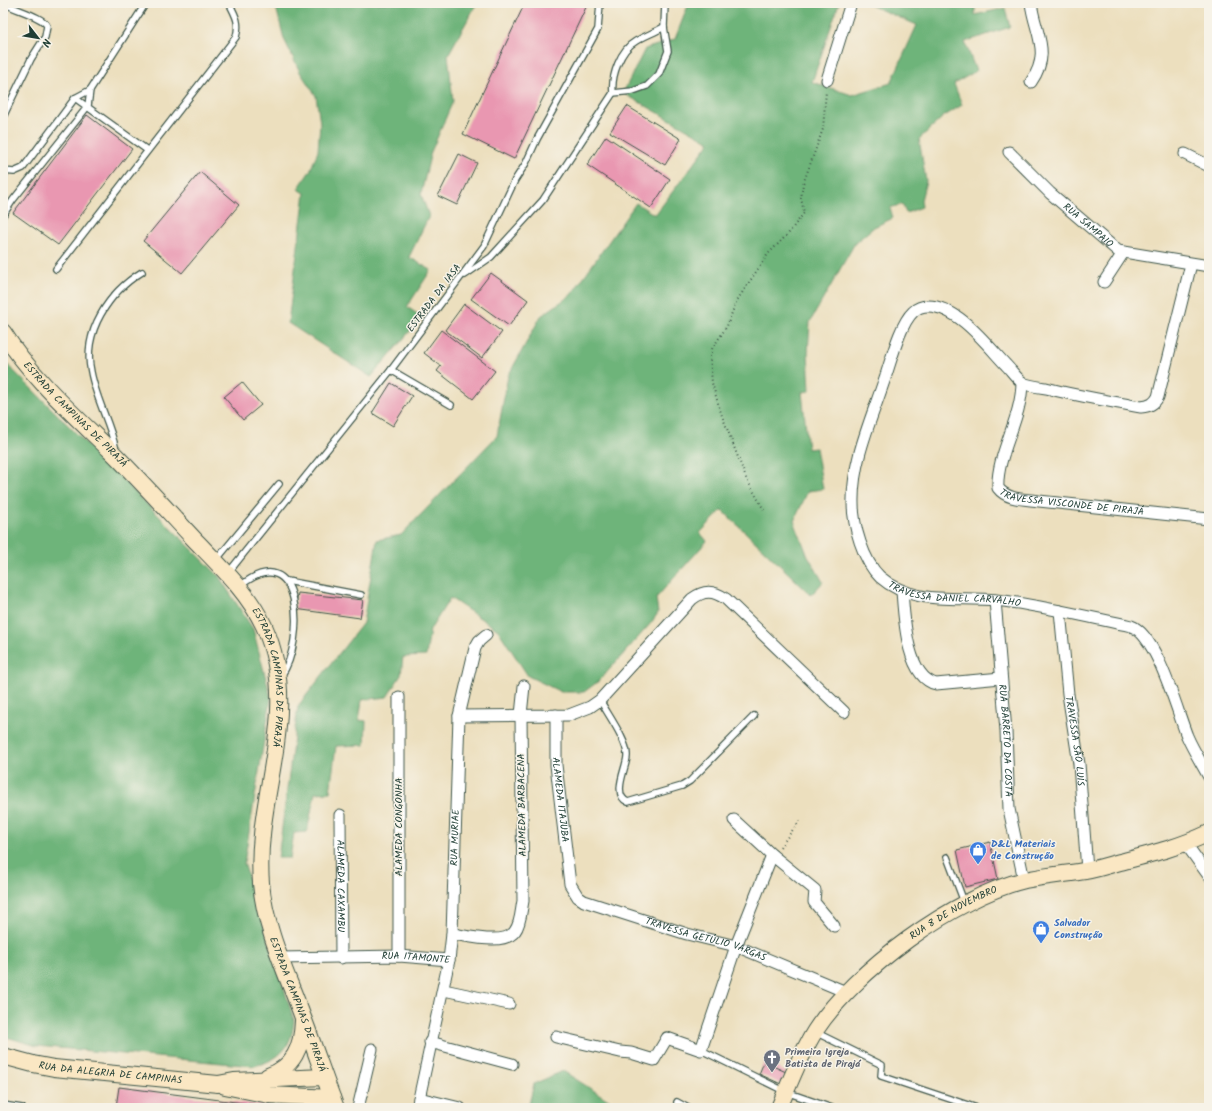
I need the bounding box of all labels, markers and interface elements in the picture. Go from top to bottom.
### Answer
north arrow [18,18,58,58]
text: N [36,35,55,50]
street label: RUA SAMPAIO [1059,199,1117,252]
street label: ESTRADA DA IASA [403,260,465,336]
street label: ESTRADA CAMPINAS DE PIRAJÁ [19,358,131,471]
street label: TRAVESSA VISCONDE DE PIRAJÁ [996,485,1145,520]
street label: TRAVESSA DANIEL CARVALHO [885,577,1022,611]
street label: ESTRADA CAMPINAS DE PIRAJÁ [248,604,287,748]
street label: RUA BARRETO DA COSTA [994,684,1017,797]
street label: TRAVESSA SÃO LUÍS [1060,695,1089,787]
street label: ALAMEDA BARBACENA [513,753,531,857]
street label: ALAMEDA ITAJUBA [548,757,573,843]
street label: ALAMEDA CONGONHA [391,778,407,876]
street label: RUA MURIAE [446,808,464,866]
place label: D&L Materiais de Construção [991,836,1056,864]
street label: ALAMEDA CAXAMBU [332,840,349,932]
shop icon: D&L Materiais de Construção [968,840,988,865]
street label: RUA 8 DE NOVEMBRO [906,882,1000,944]
street label: TRAVESSA GETÚLIO VARGAS [643,913,769,966]
place label: Salvador Construção [1054,915,1103,943]
shop icon: Salvador Construção [1031,919,1051,944]
street label: ESTRADA CAMPINAS DE PIRAJÁ [265,935,330,1074]
street label: RUA ITAMONTE [382,948,452,968]
place label: Primeira Igreja Batista de Pirajá [785,1044,862,1072]
church icon: Primeira Igreja Batista de Pirajá [762,1048,782,1073]
street label: RUA DA ALEGRIA DE CAMPINAS [37,1057,184,1089]

